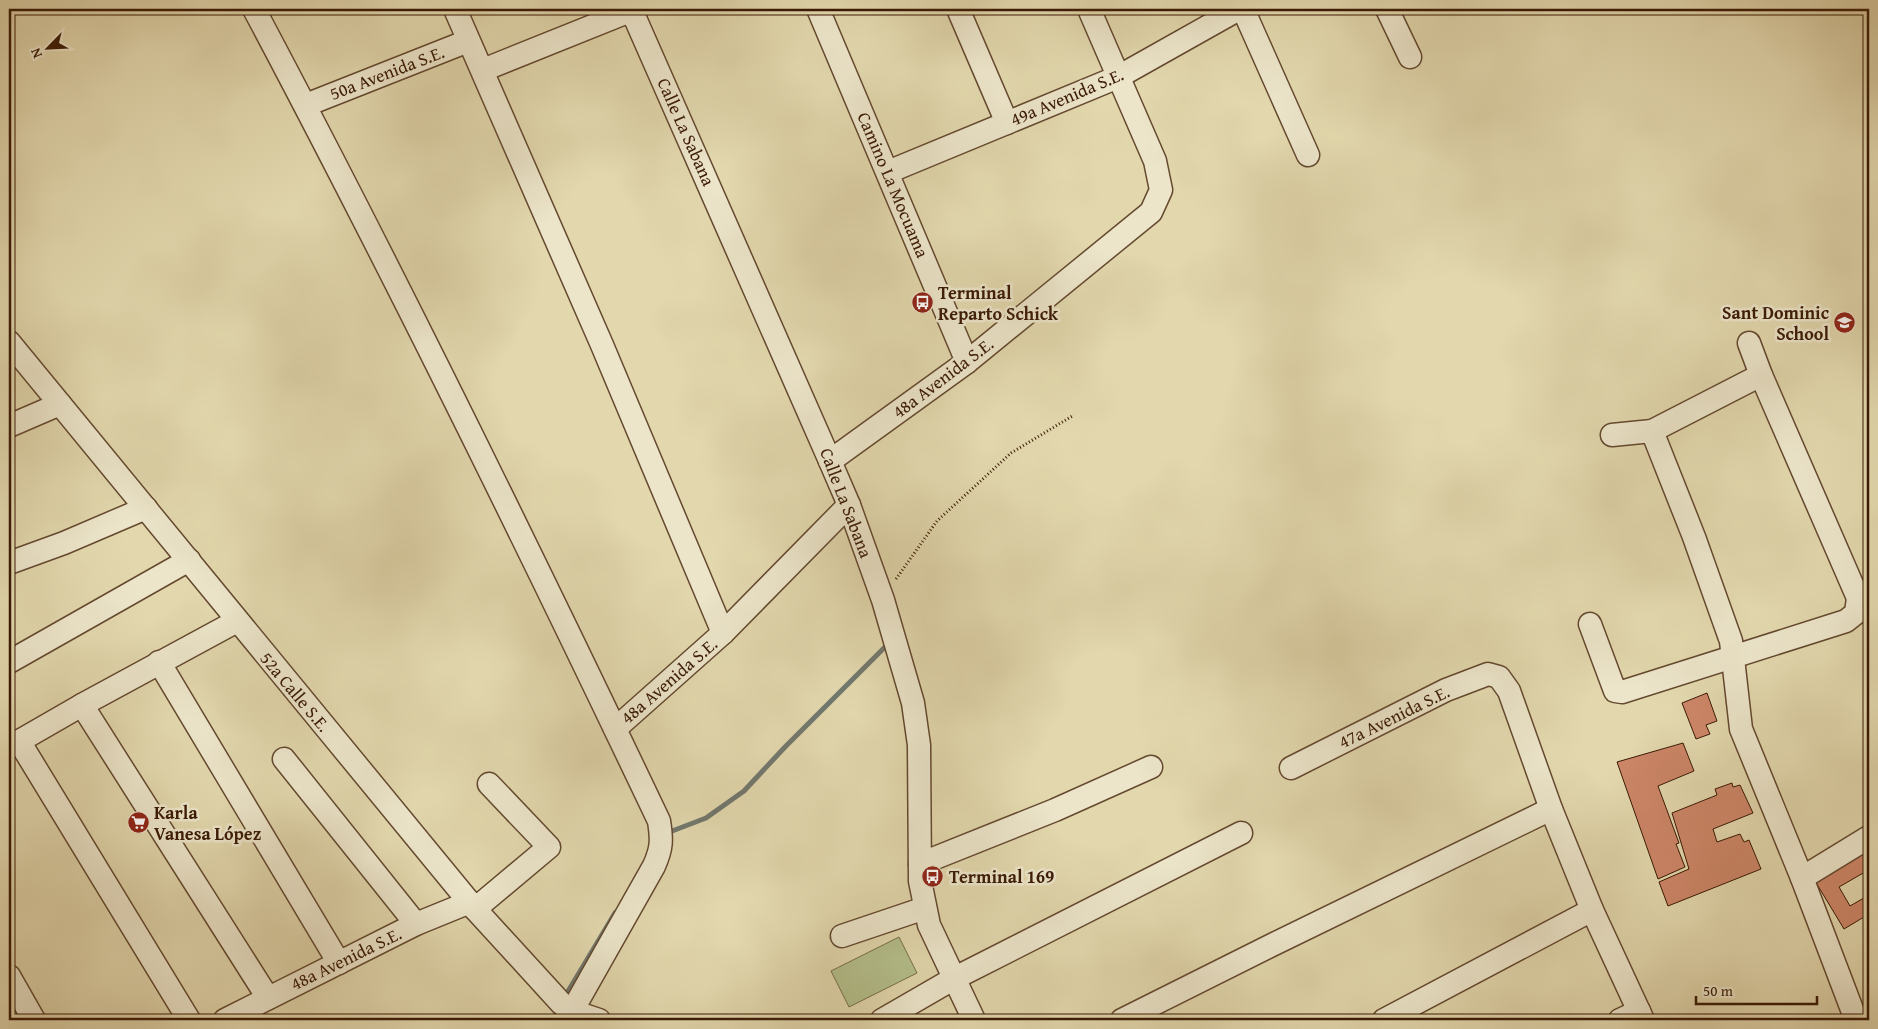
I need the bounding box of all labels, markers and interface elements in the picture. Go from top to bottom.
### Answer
north arrow [22,22,72,72]
street label: 50a Avenida S.E. [326,38,448,107]
text: N [25,44,47,62]
street label: 49a Avenida S.E. [1006,61,1128,133]
street label: Calle La Sabana [651,73,723,191]
street label: Camino La Mocuama [851,108,937,262]
place label: Terminal Reparto Schick [938,279,1059,327]
bus stop icon: Terminal Reparto Schick [910,291,934,315]
place label: Sant Dominic School [1722,299,1829,347]
school or university icon: Sant Dominic School [1833,311,1857,335]
street label: 48a Avenida S.E. [886,330,999,425]
street label: Calle La Sabana [813,444,880,562]
street label: 48a Avenida S.E. [614,631,723,730]
street label: 52a Calle S.E. [254,646,337,738]
street label: 47a Avenida S.E. [1334,678,1454,755]
place label: Karla Vanesa López [154,799,262,847]
supermarket icon: Karla Vanesa López [126,811,150,835]
place label: Terminal 169 [949,863,1054,890]
bus stop icon: Terminal 169 [921,865,945,889]
street label: 48a Avenida S.E. [286,920,406,997]
scale bar [1696,974,1817,1006]
text: 50 m [1703,980,1734,1001]

